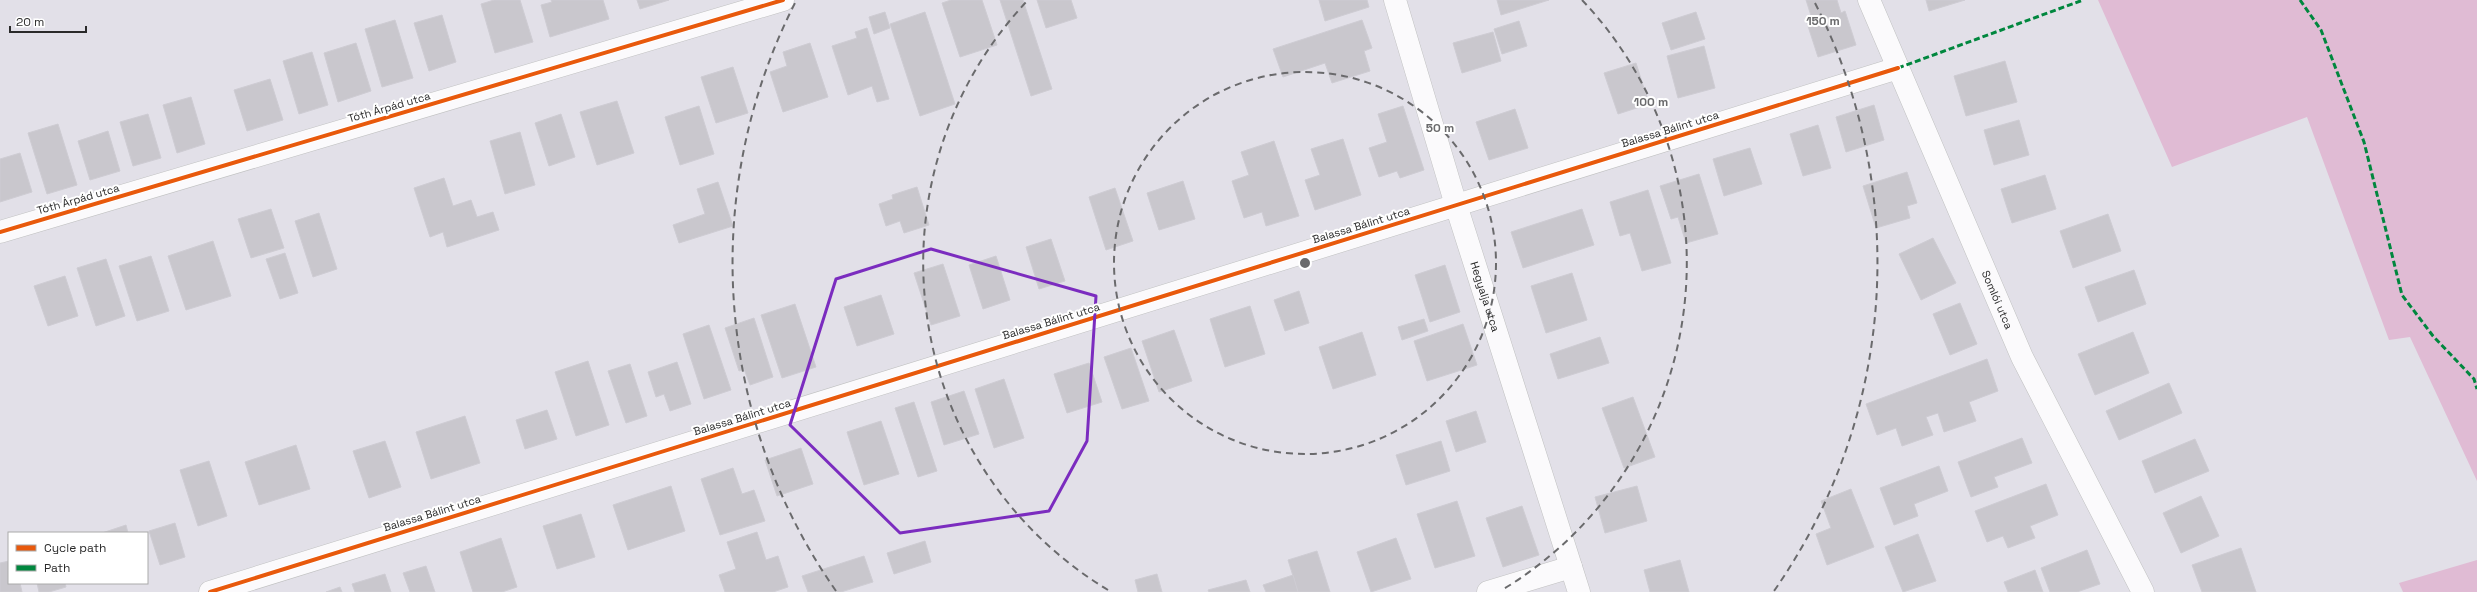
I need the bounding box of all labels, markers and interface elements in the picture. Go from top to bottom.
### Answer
scale bar [10,8,86,34]
text: 150 m [1806,13,1840,29]
text: 20 m [16,14,44,30]
street label: Tóth Árpád utca [346,88,433,125]
text: 100 m [1634,94,1668,110]
street label: Balassa Bálint utca [1620,107,1721,150]
text: 50 m [1426,120,1454,136]
street label: Tóth Árpád utca [35,180,122,217]
street label: Balassa Bálint utca [1311,203,1412,246]
centre of rings [1298,256,1312,270]
street label: Hegyalja utca [1467,260,1503,334]
street label: Somlói utca [1979,268,2016,332]
street label: Balassa Bálint utca [1001,299,1102,342]
street label: Balassa Bálint utca [692,395,793,438]
street label: Balassa Bálint utca [382,491,483,534]
legend [8,532,148,584]
text: Cycle path [44,540,106,556]
text: Path [44,560,70,576]

